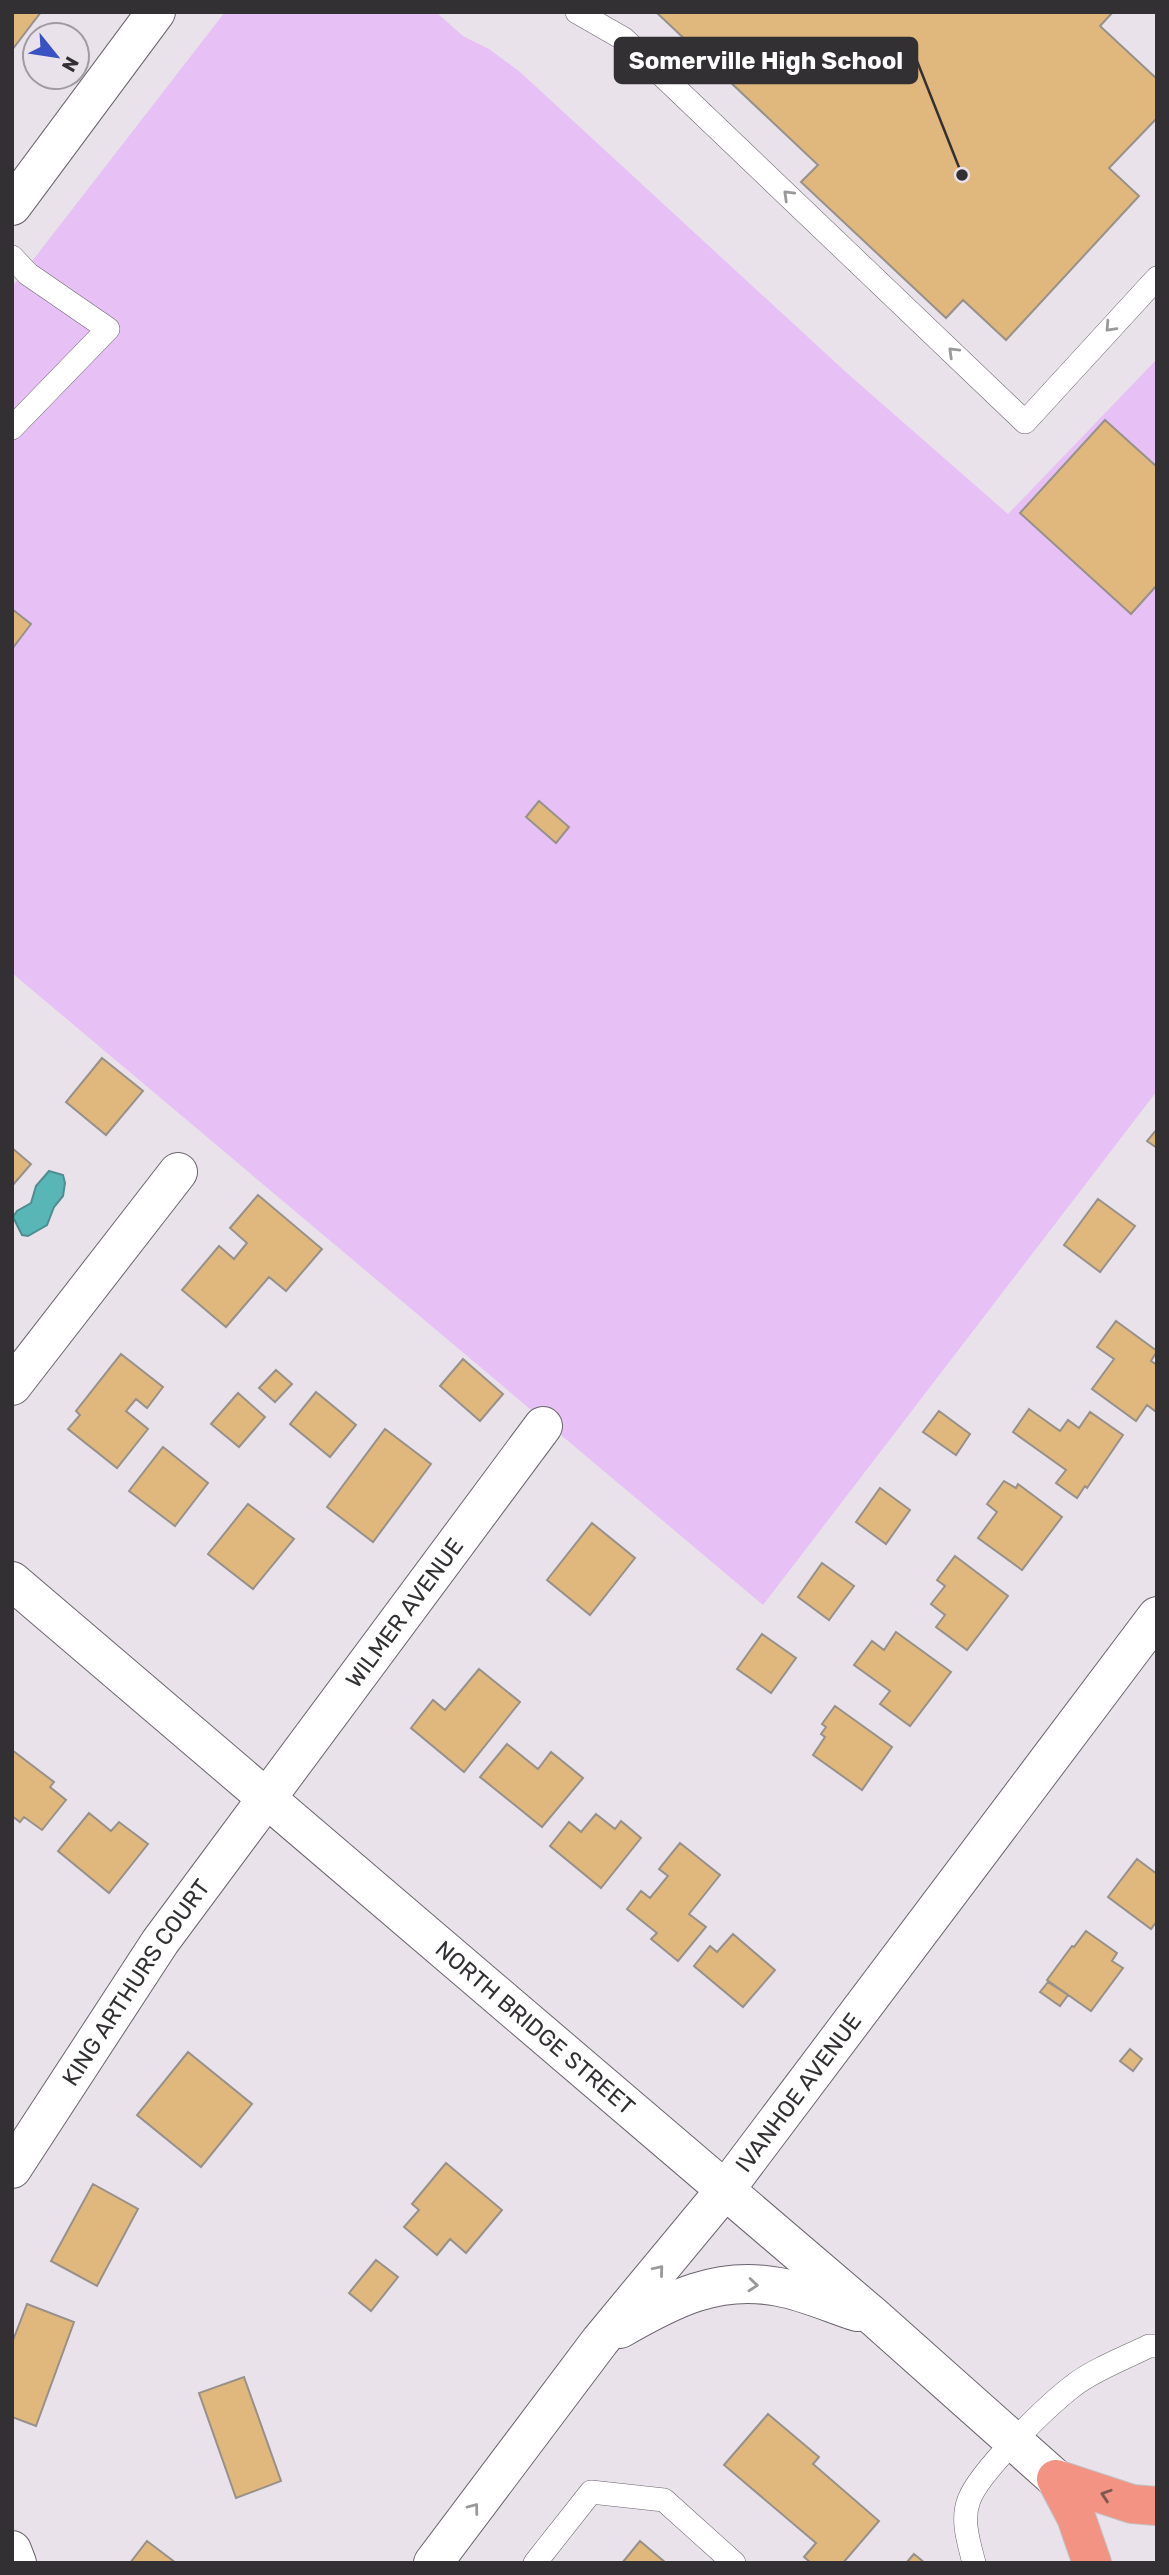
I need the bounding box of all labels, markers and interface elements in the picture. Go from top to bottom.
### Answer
north arrow [21,21,91,91]
callout: Somerville High School [615,38,917,83]
text: Somerville High School [629,47,903,75]
text: N [57,53,84,76]
one-way arrow [783,191,796,204]
one-way arrow [1106,319,1119,332]
one-way arrow [948,348,961,361]
street label: WILMER AVENUE [340,1532,469,1693]
street label: KING ARTHURS COURT [56,1874,216,2091]
street label: NORTH BRIDGE STREET [430,1935,641,2121]
street label: IVANHOE AVENUE [729,2007,867,2178]
one-way arrow [651,2266,663,2279]
one-way arrow [748,2277,759,2292]
one-way arrow [1100,2489,1112,2504]
one-way arrow [466,2503,479,2516]

